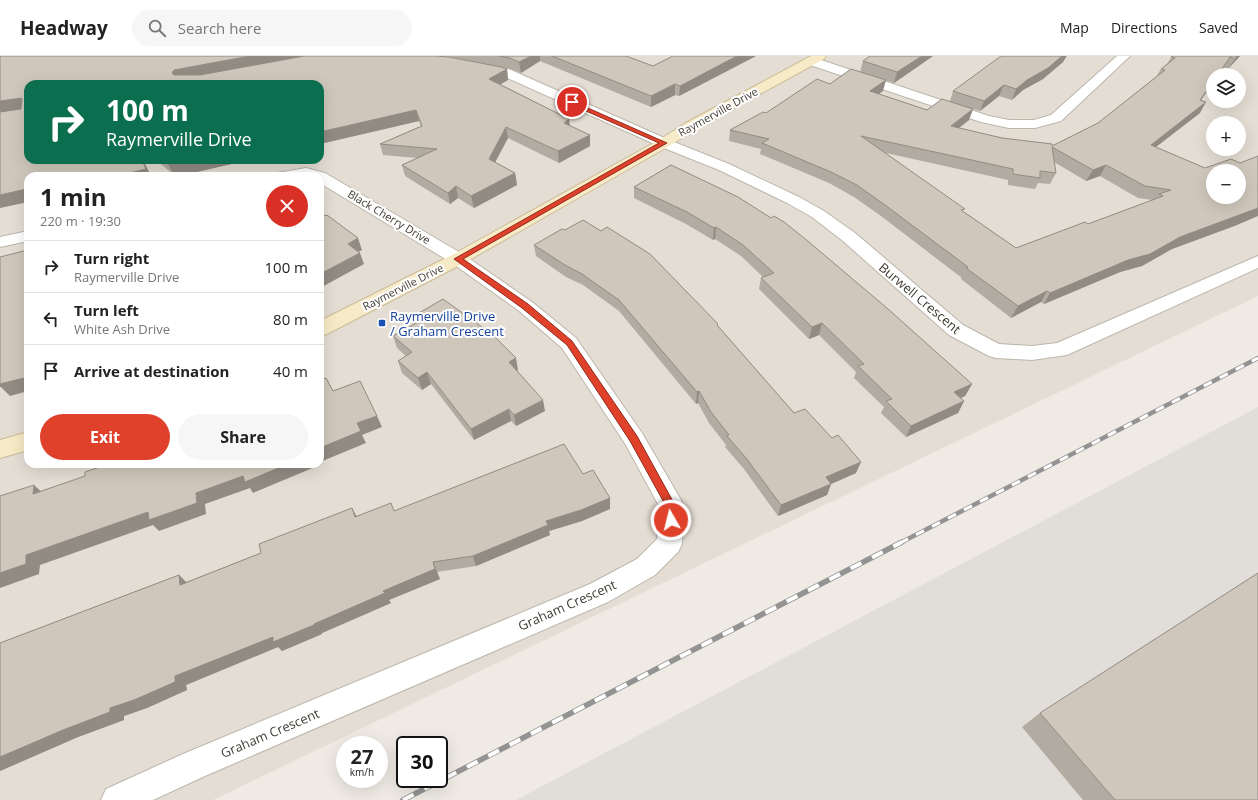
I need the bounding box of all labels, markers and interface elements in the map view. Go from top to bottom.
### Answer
search box [132,10,412,46]
text: Headway [20,15,108,41]
icon: search [146,17,168,39]
text: Search here [178,18,261,38]
text: Map [1060,18,1089,37]
text: Directions [1111,18,1177,37]
text: Saved [1199,18,1238,37]
map controls [1206,68,1246,204]
button: layers [1206,68,1246,108]
street label: Raymerville Drive [675,83,760,140]
pin [555,85,589,119]
text: 100 m [106,91,189,129]
icon: arrive [561,91,583,113]
icon: right [40,96,92,148]
button: + [1206,116,1246,156]
text: Raymerville Drive [106,127,252,151]
button: − [1206,164,1246,204]
text: 1 min [40,180,107,213]
button: close [266,185,308,227]
street label: Black Cherry Drive [345,186,433,247]
text: 220 m · 19:30 [40,212,121,230]
text: Turn right [74,248,149,268]
icon: right [40,256,62,278]
text: 100 m [264,257,308,277]
street label: Burwell Crescent [875,258,965,338]
street label: Raymerville Drive [360,260,446,313]
text: Raymerville Drive [74,268,179,286]
text: Turn left [74,300,139,320]
place label: Raymerville Drive / Graham Crescent [390,307,504,340]
icon: left [40,308,62,330]
text: 80 m [273,309,308,329]
marker: Raymerville Drive / Graham Crescent [377,318,387,328]
text: White Ash Drive [74,320,170,338]
icon: arrive [40,360,62,382]
text: Arrive at destination [74,361,229,381]
text: 40 m [273,361,308,381]
button: Exit [40,414,170,460]
button: Share [178,414,308,460]
position arrow [650,499,692,541]
street label: Graham Crescent [515,575,619,635]
street label: Graham Crescent [218,704,323,762]
speed limit sign: 30 [396,736,448,788]
text: 27 [351,743,373,770]
text: km/h [350,765,374,779]

